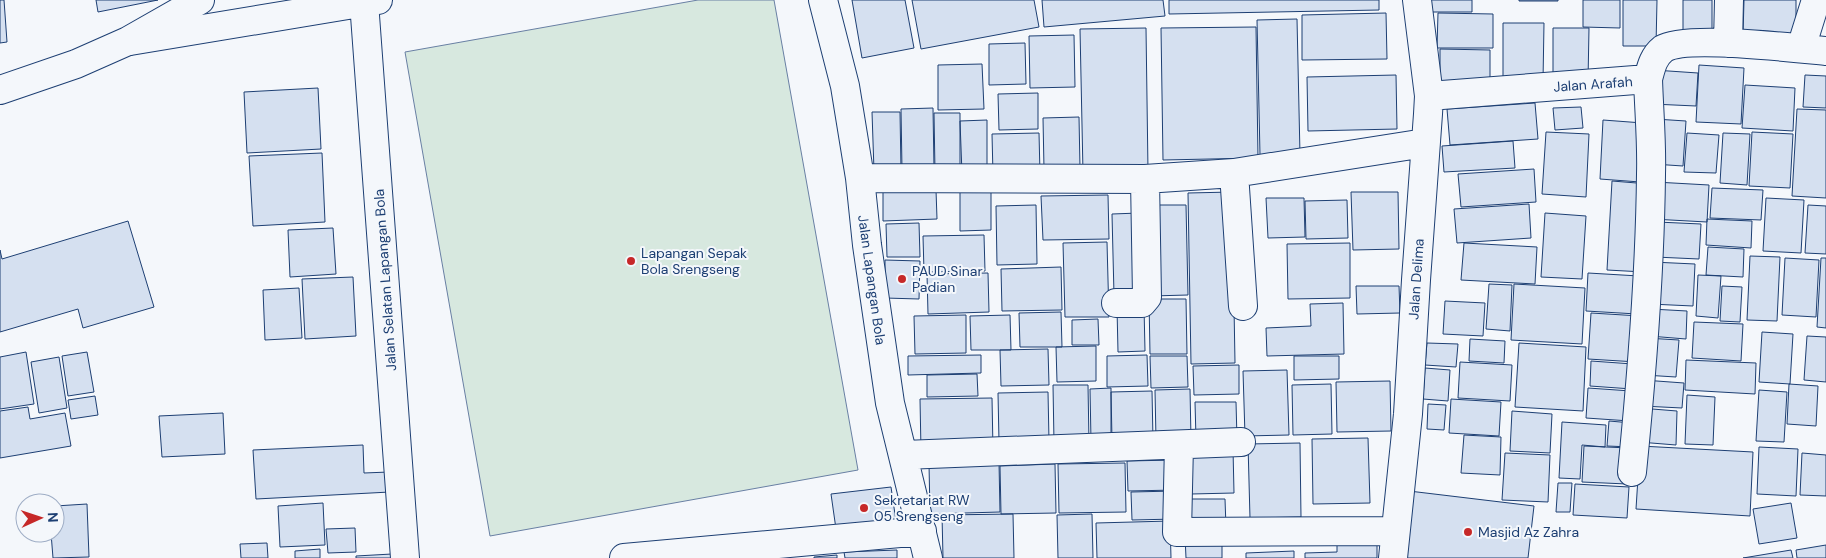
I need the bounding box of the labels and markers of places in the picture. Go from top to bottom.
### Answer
place label: Lapangan Sepak Bola Srengseng [641,244,747,278]
marker: Lapangan Sepak Bola Srengseng [625,255,637,267]
place label: PAUD Sinar Padian [912,262,983,296]
marker: PAUD Sinar Padian [896,273,908,285]
place label: Sekretariat RW 05 Srengseng [874,491,970,525]
marker: Sekretariat RW 05 Srengseng [858,502,870,514]
place label: Masjid Az Zahra [1478,523,1579,541]
marker: Masjid Az Zahra [1462,526,1474,538]

